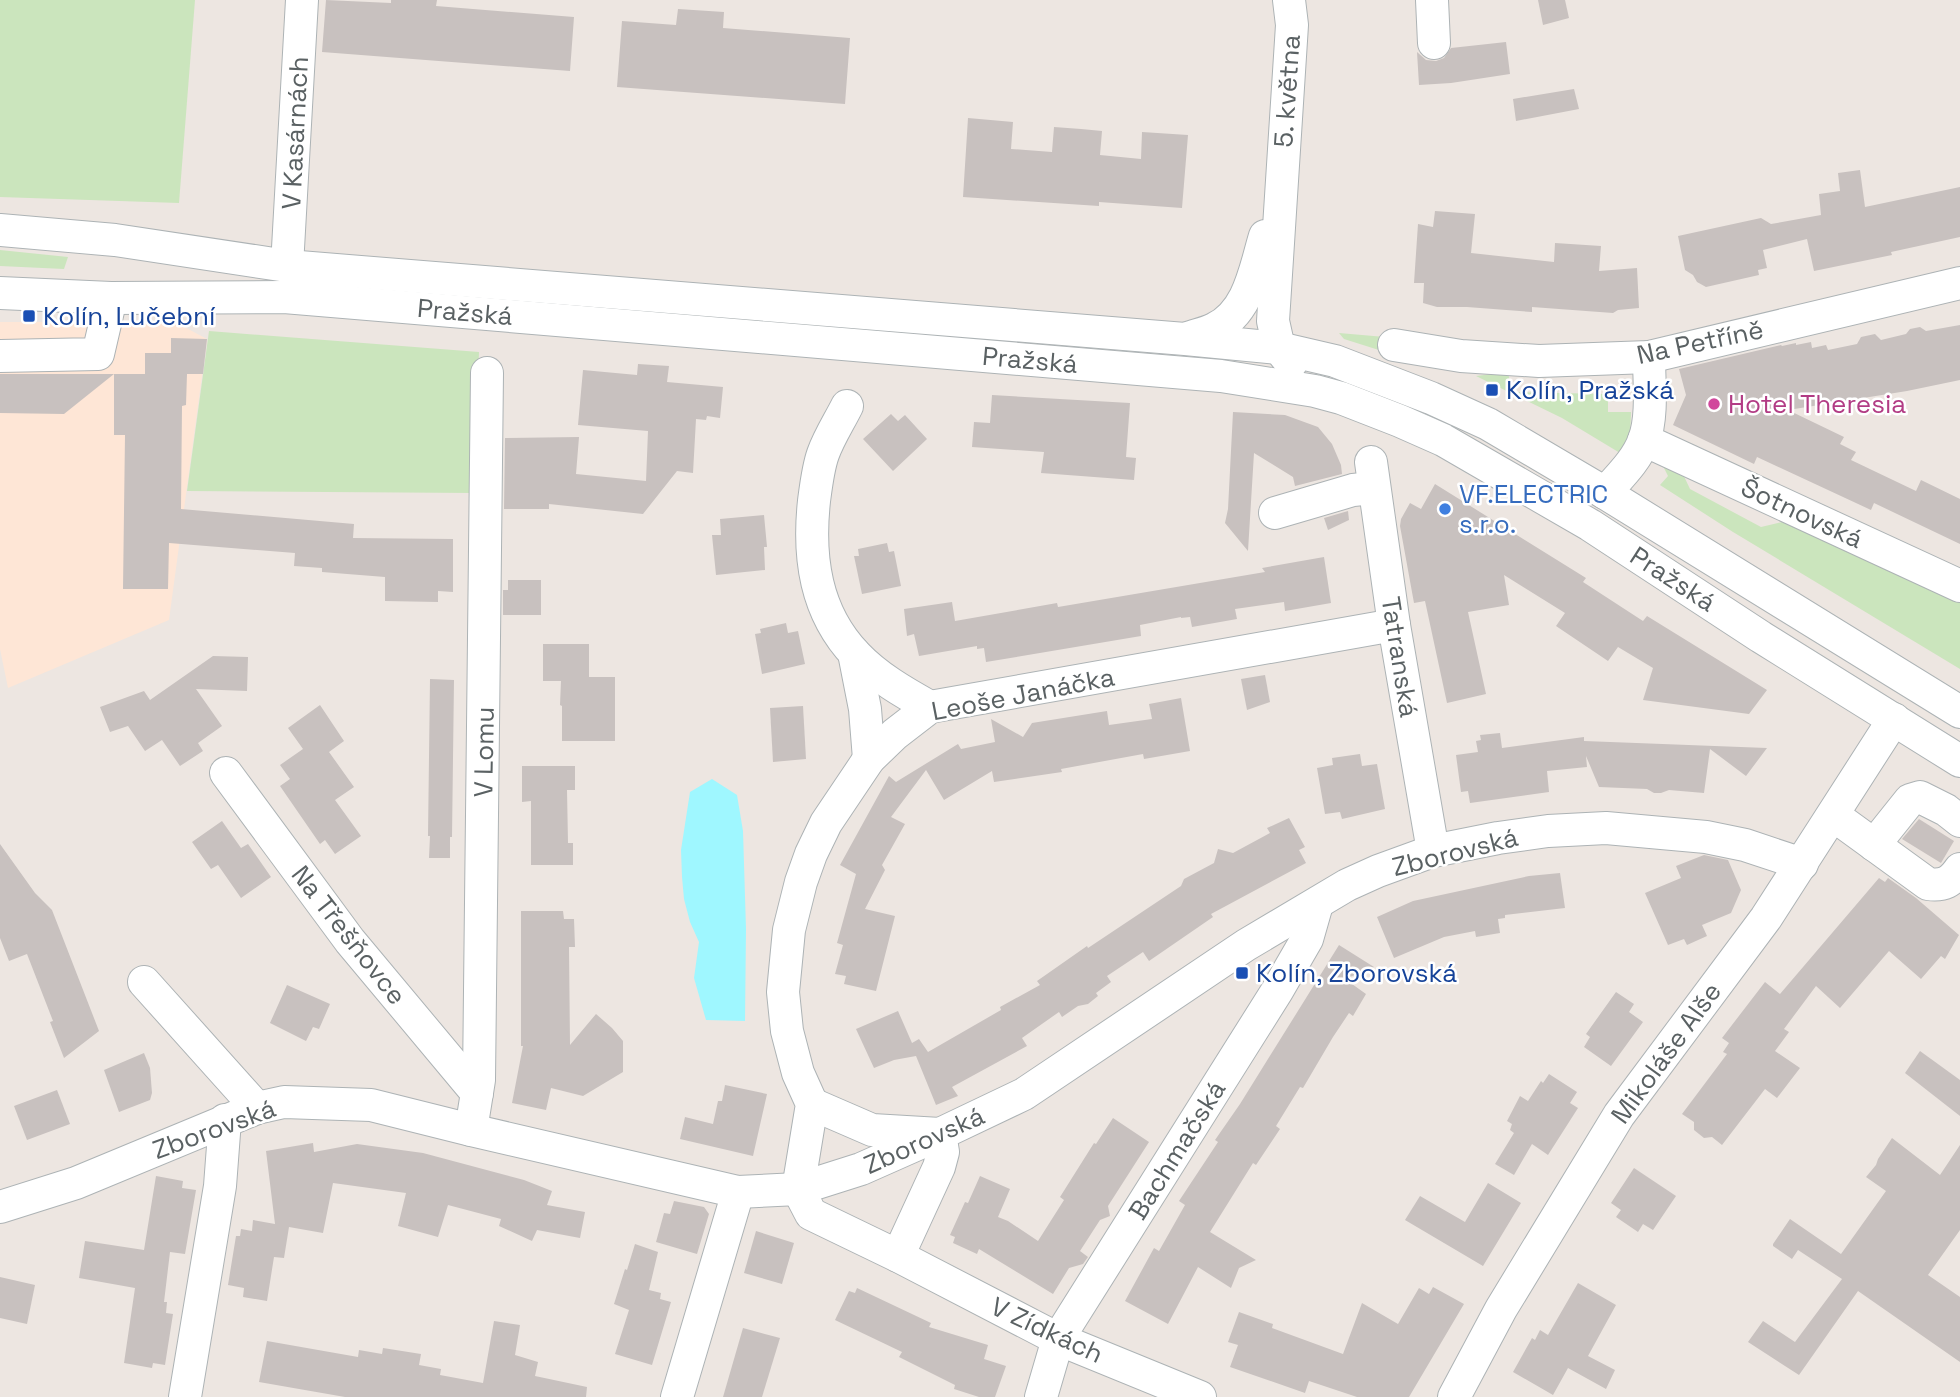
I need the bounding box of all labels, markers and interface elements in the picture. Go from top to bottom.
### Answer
street label: 5. května [1266,33,1308,149]
street label: V Kasárnách [274,55,316,211]
street label: Pražská [416,291,514,333]
place label: Kolín, Lučební [43,299,216,333]
marker: Kolín, Lučební [21,308,37,324]
street label: Na Petříně [1634,312,1766,372]
street label: Pražská [981,339,1079,381]
place label: Kolín, Pražská [1506,373,1674,407]
marker: Kolín, Pražská [1484,382,1500,398]
place label: Hotel Theresia [1728,387,1906,421]
marker: Hotel Theresia [1706,396,1722,412]
street label: Šotnovská [1735,470,1869,556]
place label: VF.ELECTRIC s.r.o. [1459,477,1608,541]
marker: VF.ELECTRIC s.r.o. [1437,501,1453,517]
street label: Pražská [1624,539,1722,619]
street label: Tatranská [1374,594,1426,720]
street label: Leoše Janáčka [929,660,1117,728]
street label: V Lomu [466,706,502,798]
street label: Zborovská [1388,820,1522,884]
street label: Na Třešňovce [284,858,414,1012]
place label: Kolín, Zborovská [1256,956,1457,990]
marker: Kolín, Zborovská [1234,965,1250,981]
street label: Mikoláše Alše [1603,976,1729,1130]
street label: Bachmačská [1121,1074,1233,1226]
street label: Zborovská [148,1091,280,1167]
street label: Zborovská [858,1098,990,1182]
street label: V Zídkách [985,1289,1109,1371]

